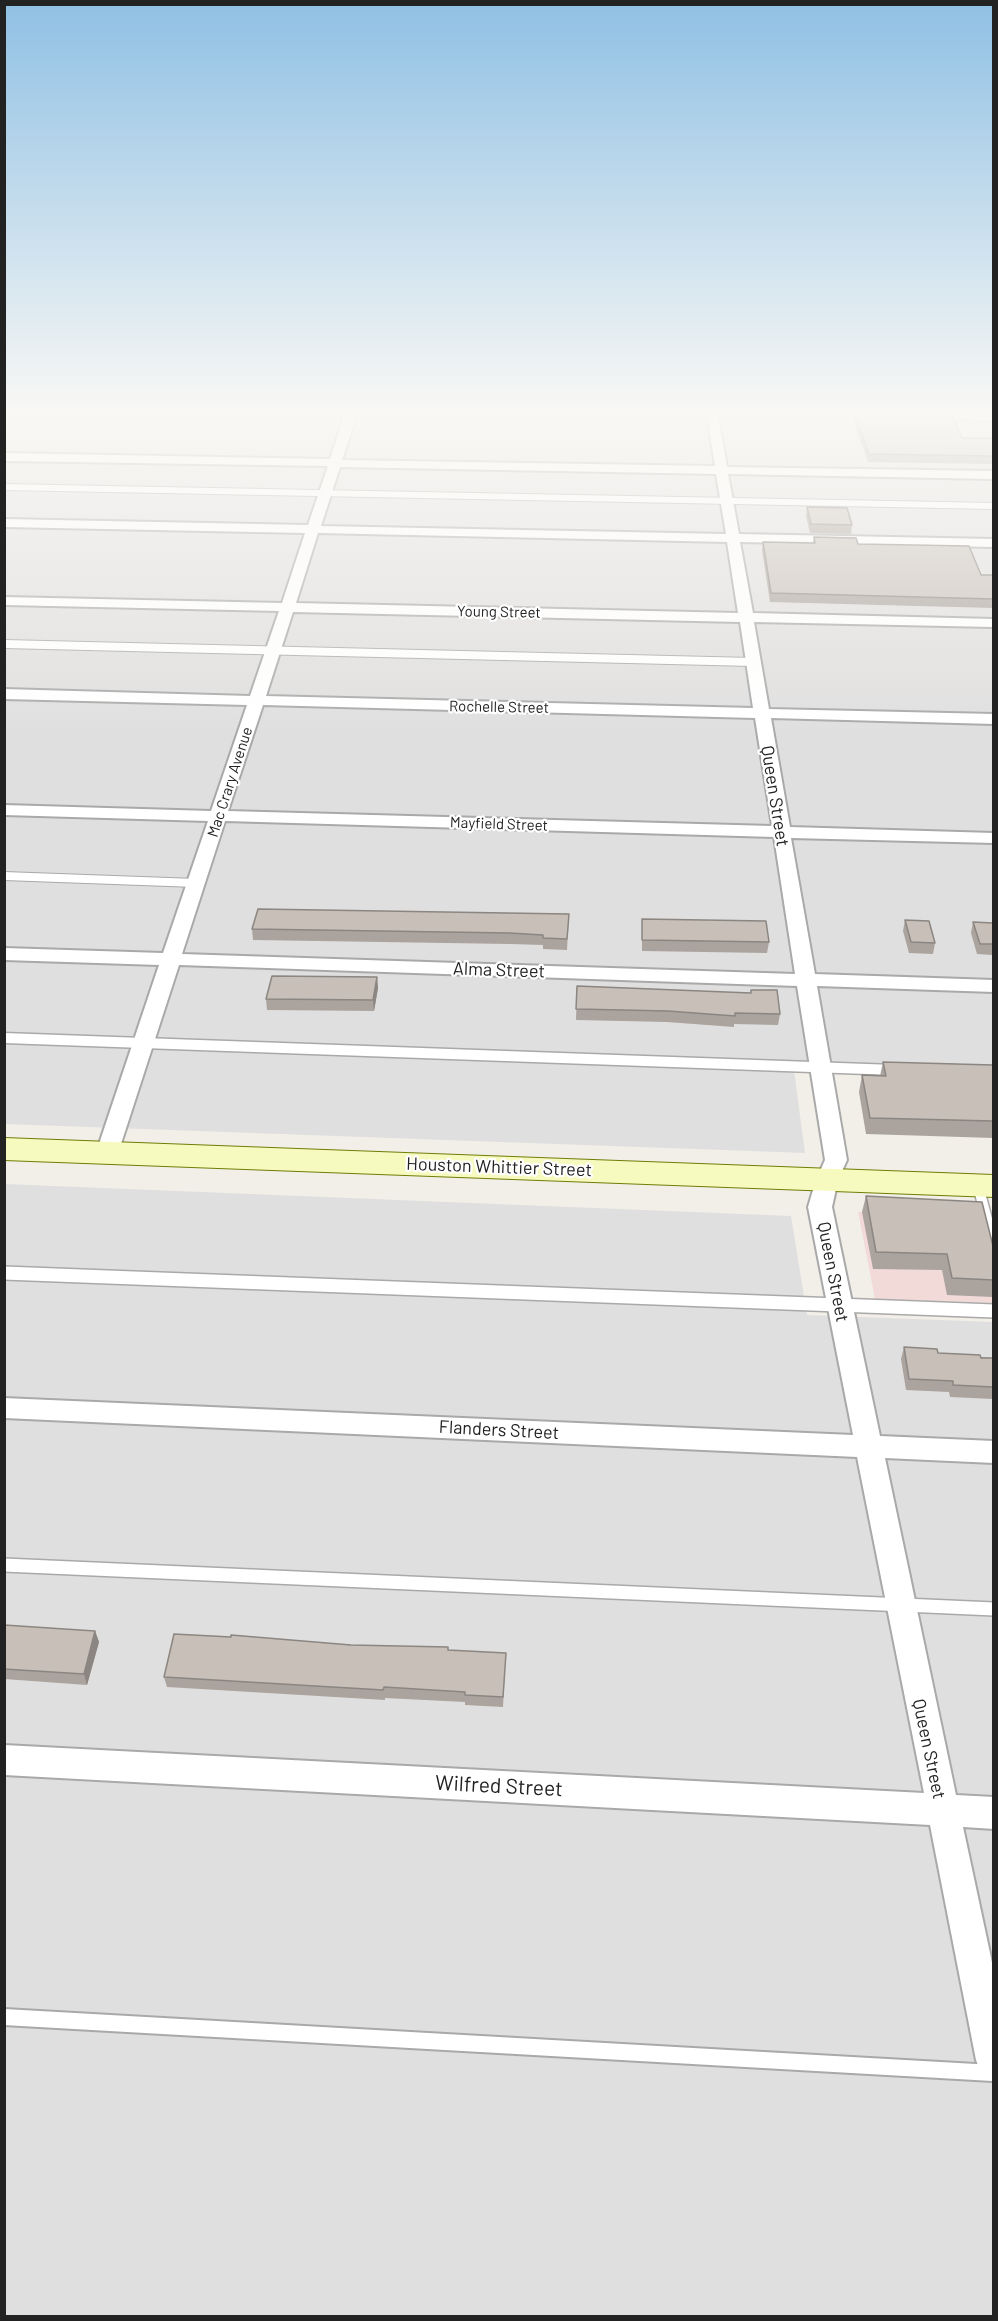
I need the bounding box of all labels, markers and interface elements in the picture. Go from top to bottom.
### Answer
street label: Young Street [457,602,541,622]
street label: Rochelle Street [449,697,549,717]
street label: Mac Crary Avenue [204,725,256,839]
street label: Queen Street [756,744,794,848]
street label: Mayfield Street [450,813,548,835]
street label: Alma Street [453,958,545,982]
street label: Houston Whittier Street [406,1153,592,1181]
street label: Queen Street [813,1220,853,1324]
street label: Flanders Street [438,1416,560,1444]
street label: Queen Street [908,1697,950,1801]
street label: Wilfred Street [435,1770,563,1802]

